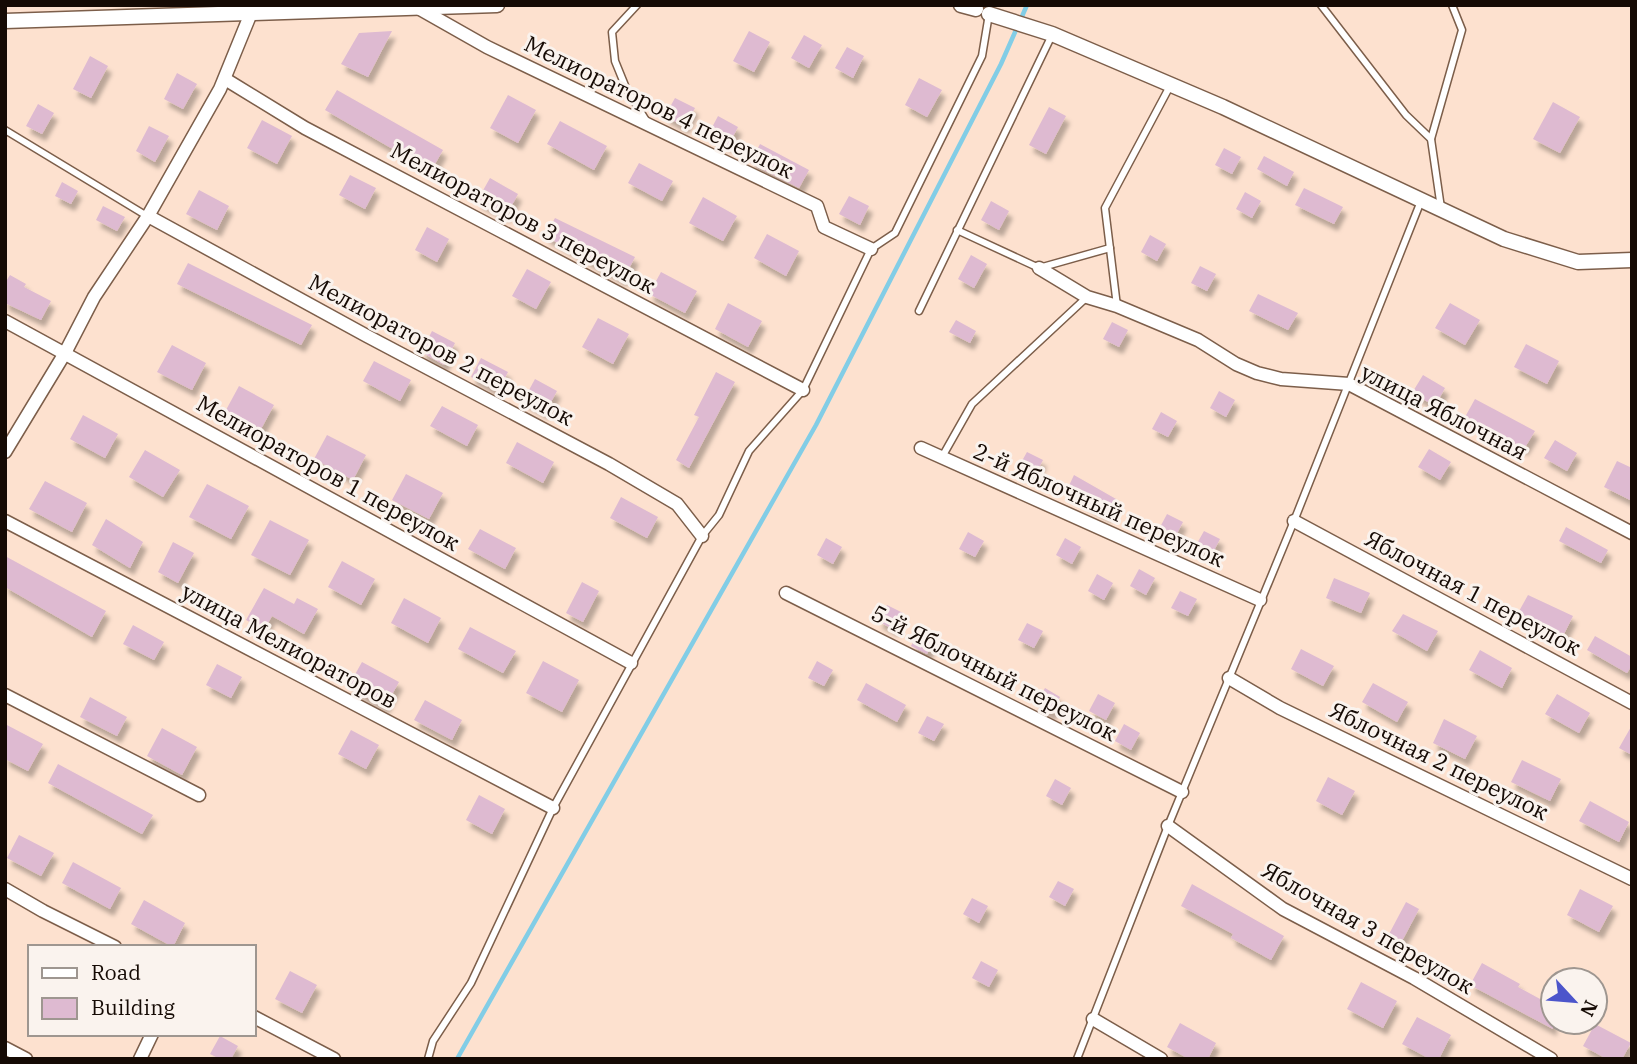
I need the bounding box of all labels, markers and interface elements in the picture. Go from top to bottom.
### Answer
street label: Мелиораторов 4 переулок [520,28,800,185]
street label: Мелиораторов 3 переулок [386,134,662,300]
street label: Мелиораторов 2 переулок [304,266,580,432]
street label: улица Яблочная [1356,356,1533,466]
street label: Мелиораторов 1 переулок [192,387,466,557]
street label: 2-й Яблочный переулок [969,435,1230,573]
street label: Яблочная 1 переулок [1360,523,1587,662]
street label: улица Мелиораторов [177,576,402,715]
street label: 5-й Яблочный переулок [866,597,1123,748]
street label: Яблочная 2 переулок [1325,694,1554,826]
street label: Яблочная 3 переулок [1257,854,1480,1000]
legend [28,945,256,1036]
text: Road [91,958,141,986]
north arrow [1539,966,1609,1036]
text: Building [91,993,176,1021]
text: N [1575,996,1603,1020]

